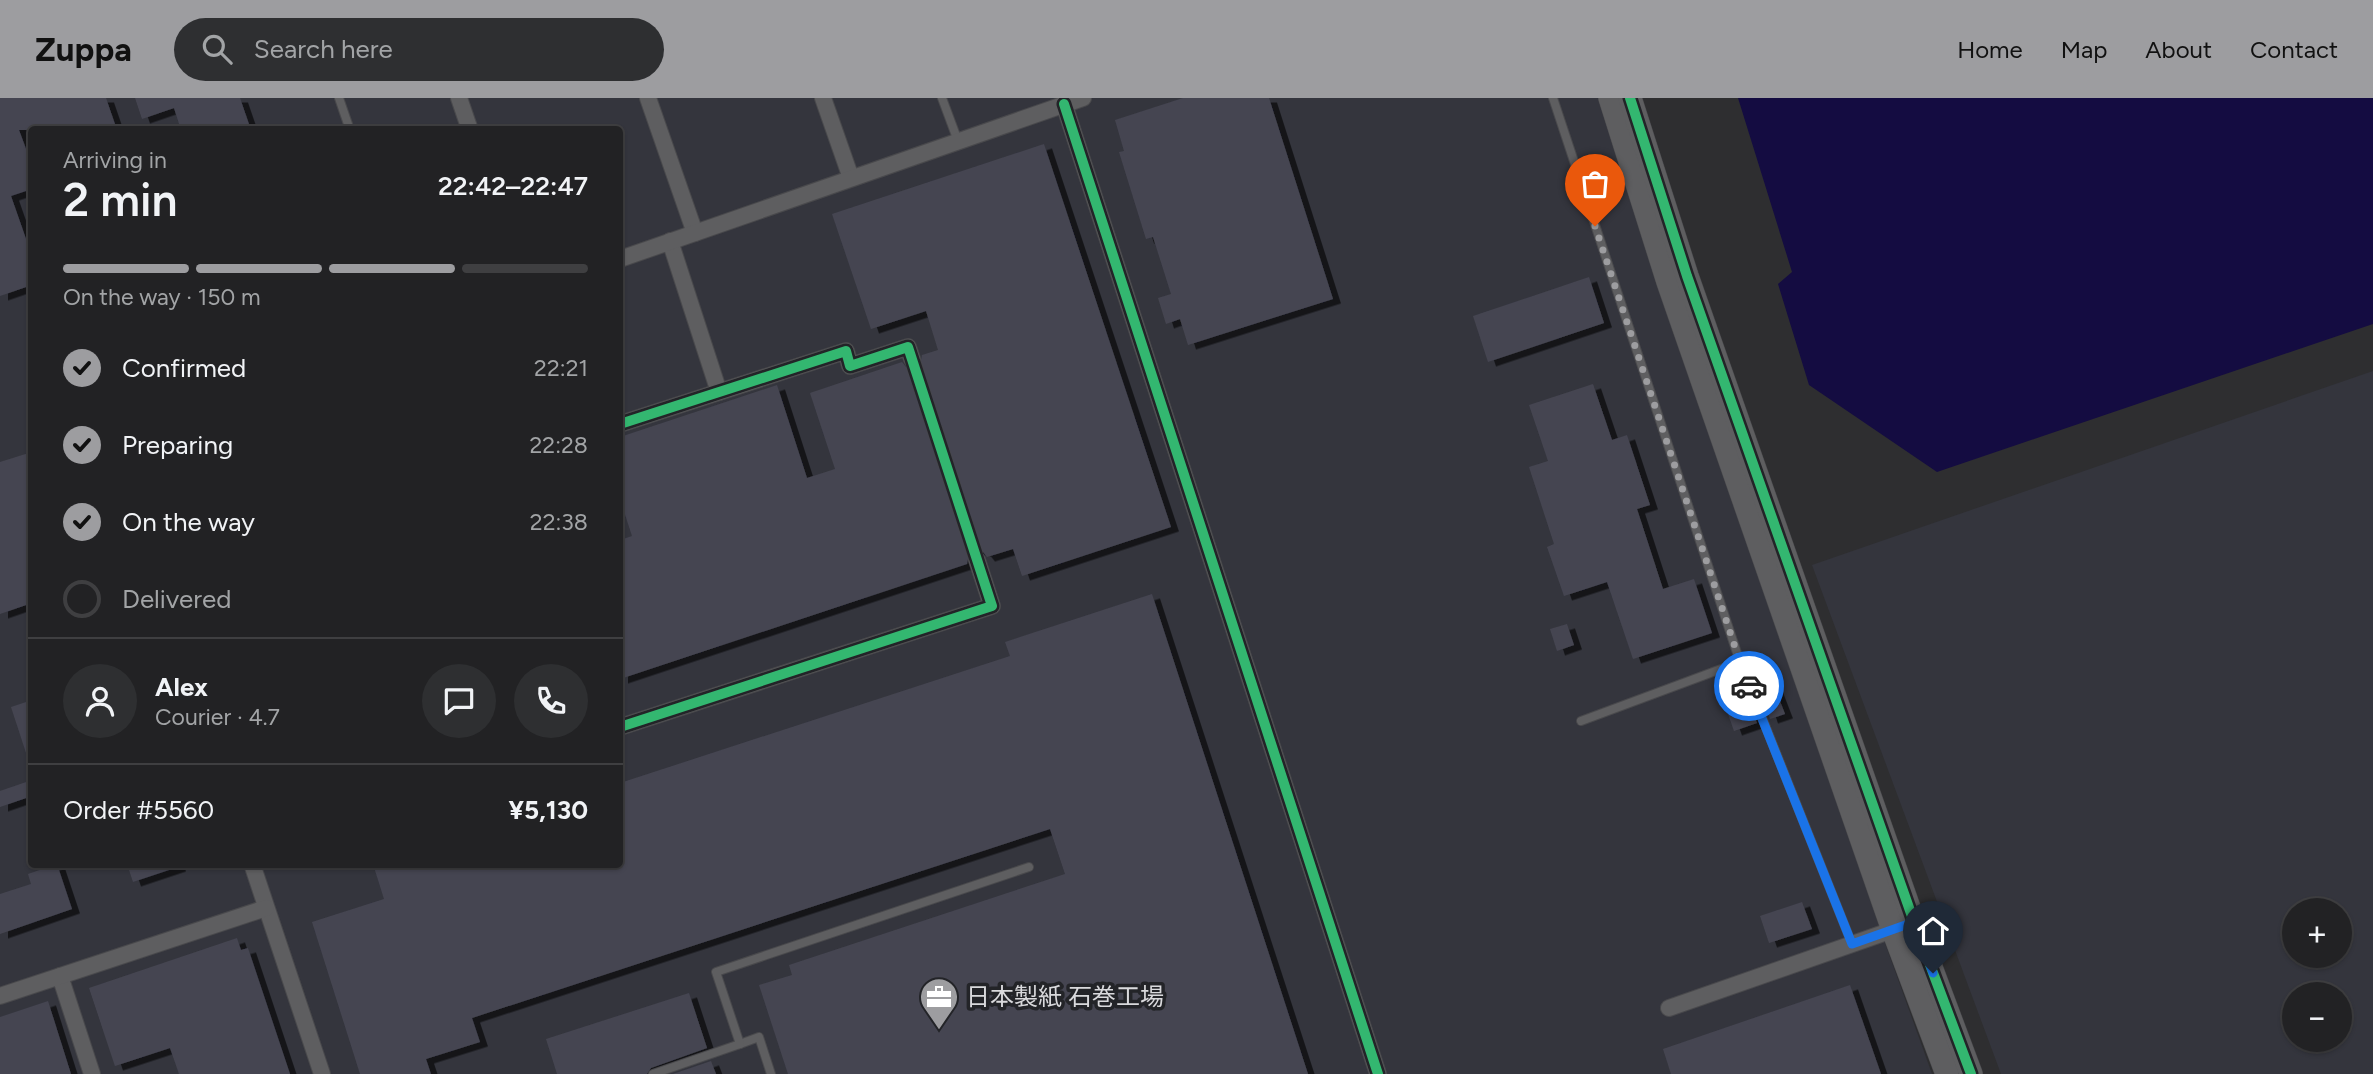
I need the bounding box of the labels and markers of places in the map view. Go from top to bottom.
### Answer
pin [1565,154,1625,226]
pin [1903,901,1963,973]
office icon: 日本製紙 石巻工場 [918,976,960,1031]
place label: 日本製紙 石巻工場 [966,982,1164,1011]

